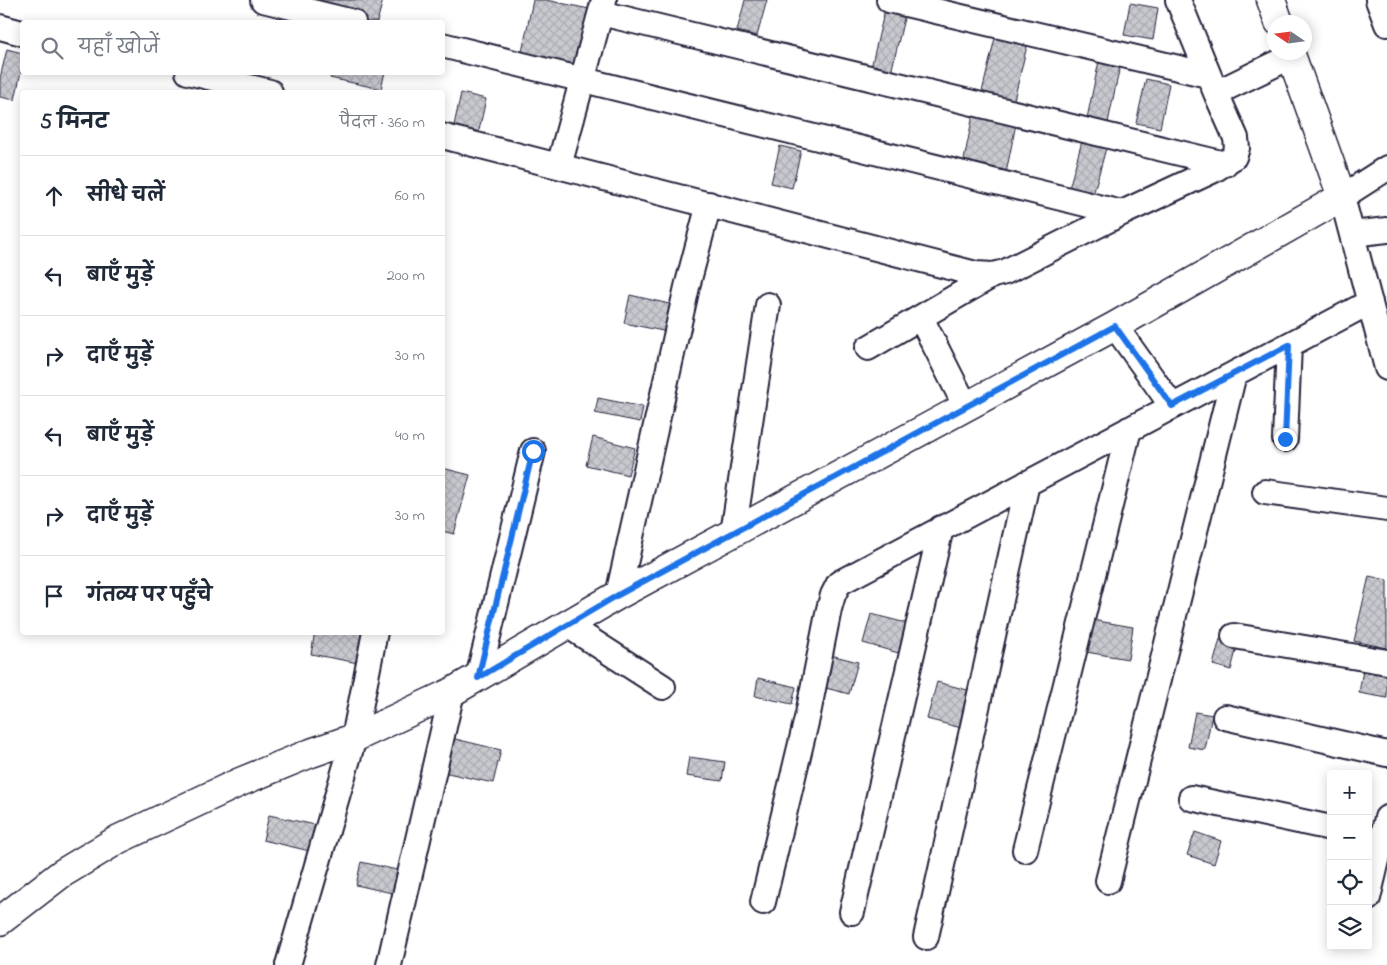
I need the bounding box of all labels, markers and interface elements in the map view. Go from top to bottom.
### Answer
north arrow [1267,15,1312,60]
search box [20,20,445,75]
icon: search [38,34,66,62]
text: यहाँ खोजें [78,35,160,62]
text: 5 मिनट [40,108,108,138]
text: पैदल · 360 m [340,111,425,135]
icon: ahead [40,182,68,210]
text: सीधे चलें [87,183,165,210]
text: 60 m [395,184,425,208]
icon: left [40,262,68,290]
text: बाएँ मुड़ें [87,263,154,290]
text: 200 m [387,264,425,288]
icon: right [40,342,68,370]
text: दाएँ मुड़ें [87,343,153,370]
text: 30 m [395,344,425,368]
icon: left [40,422,68,450]
text: बाएँ मुड़ें [87,423,154,450]
text: 40 m [395,424,425,448]
route end [1274,428,1297,451]
route start [522,440,545,463]
icon: right [40,502,68,530]
text: दाएँ मुड़ें [87,503,153,530]
text: 30 m [395,504,425,528]
icon: arrive [40,582,68,610]
text: गंतव्य पर पहुँचे [87,583,212,610]
map controls [1327,770,1372,950]
button: + [1327,770,1372,815]
button: − [1327,815,1372,860]
button: locate [1327,860,1372,905]
button: layers [1327,905,1372,950]

